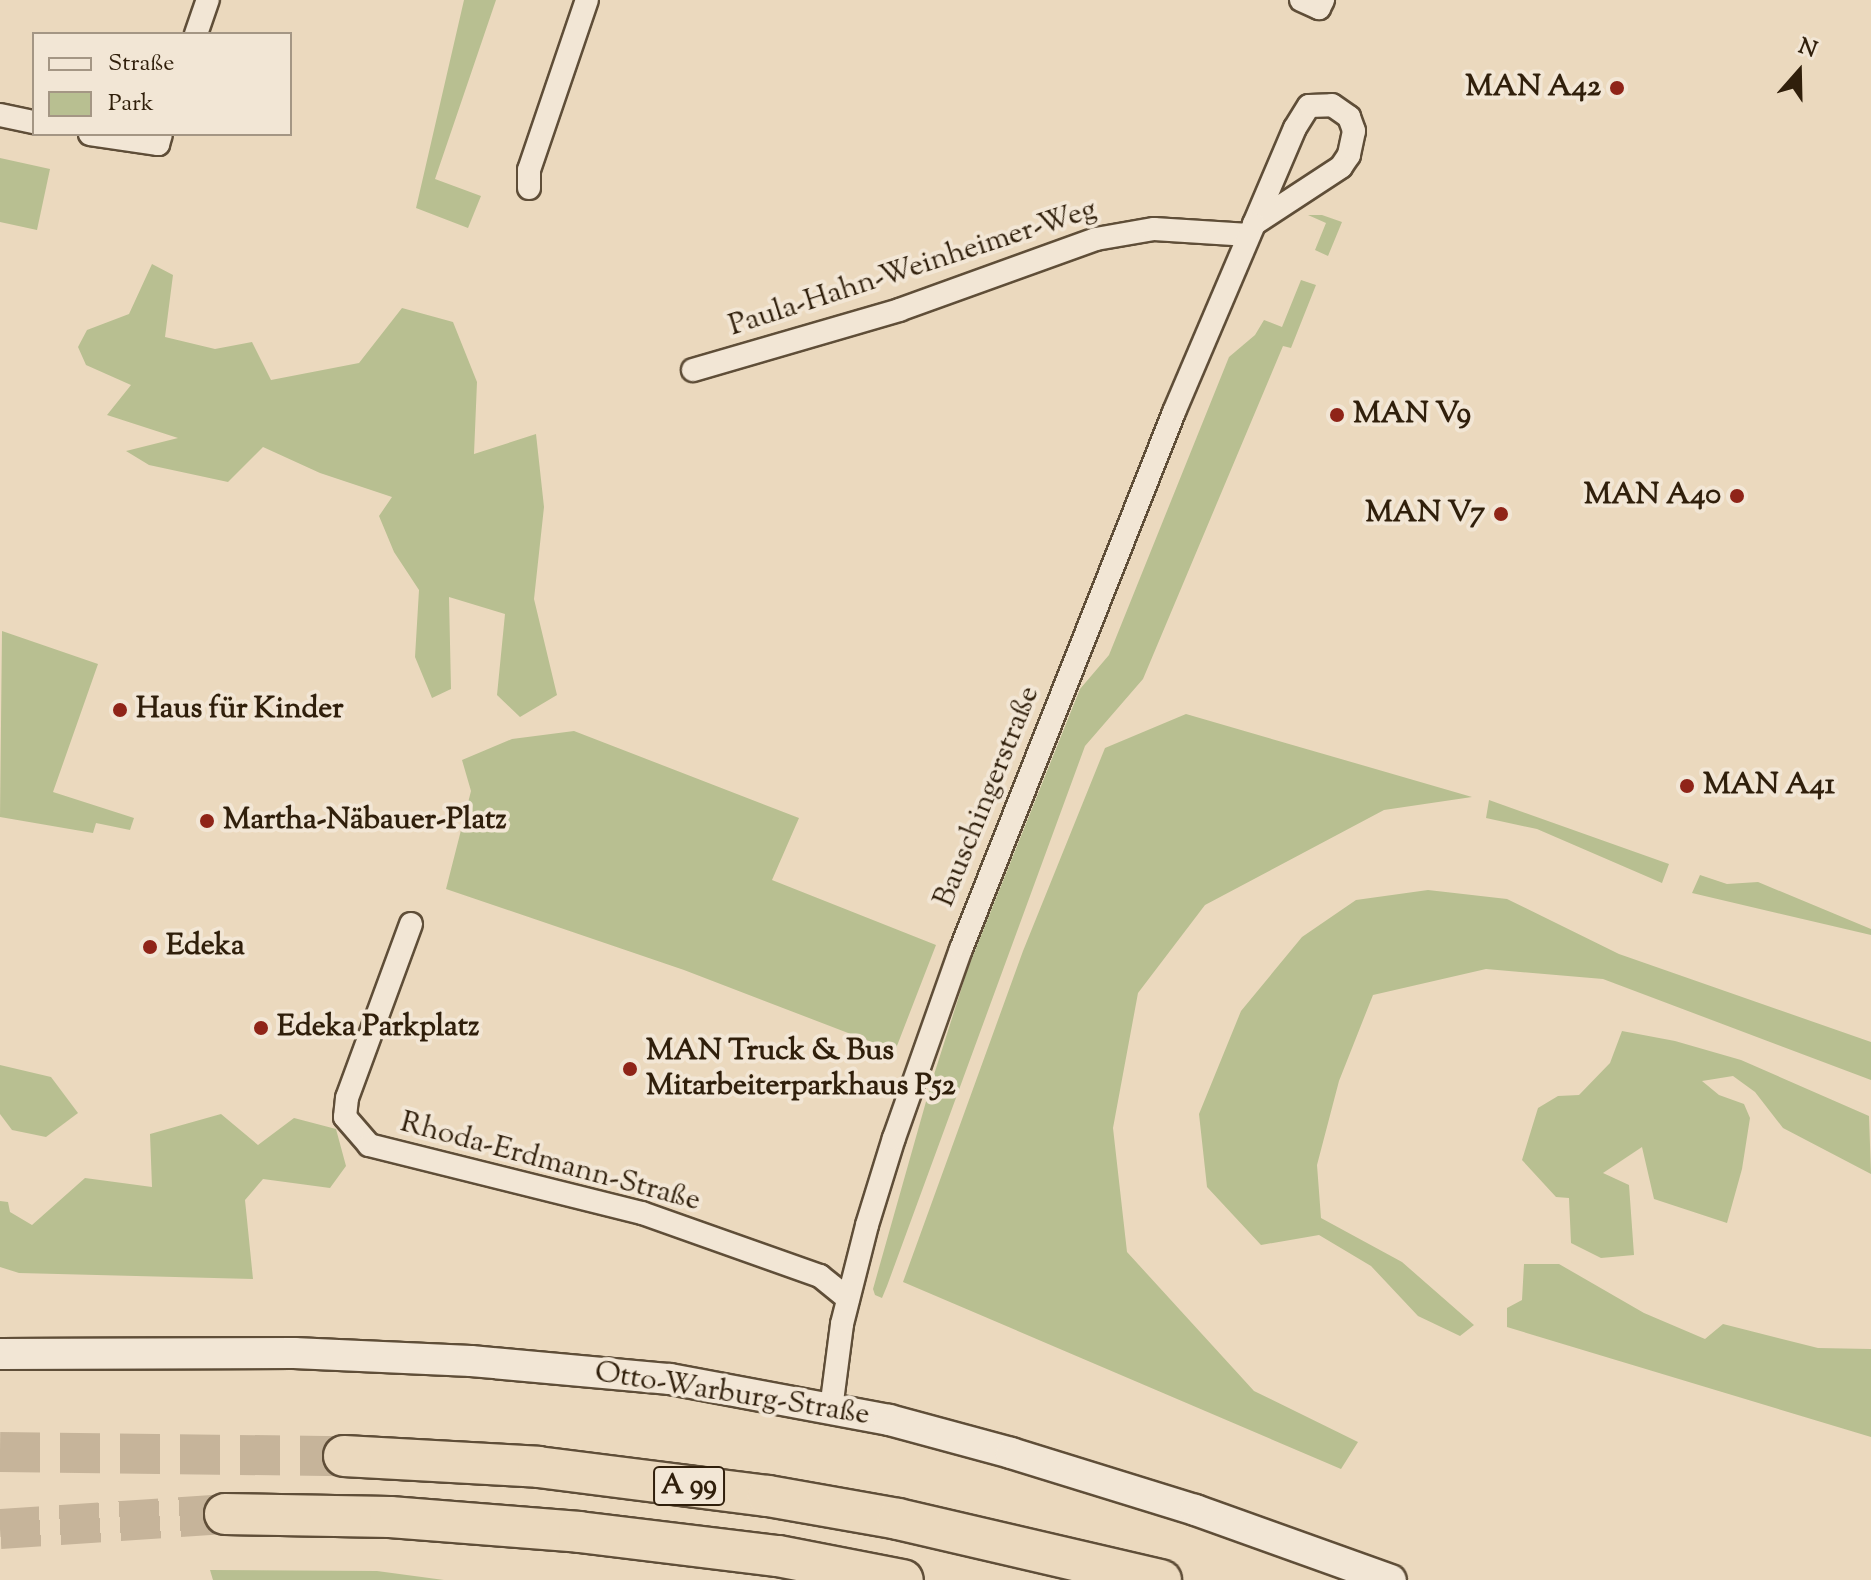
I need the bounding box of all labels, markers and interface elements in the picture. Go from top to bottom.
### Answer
text: N [1793,31,1821,67]
legend [32,32,292,136]
north arrow [1759,32,1839,112]
text: Straße [108,47,174,81]
place label: MAN A42 [1465,70,1601,106]
marker: MAN A42 [1608,79,1626,97]
text: Park [108,87,154,121]
street label: Paula-Hahn-Weinheimer-Weg [725,193,1101,345]
place label: MAN V9 [1353,397,1471,433]
marker: MAN V9 [1328,406,1346,424]
place label: MAN A40 [1584,478,1721,514]
marker: MAN A40 [1728,487,1746,505]
place label: MAN V7 [1365,496,1485,532]
marker: MAN V7 [1492,505,1510,523]
street label: Bauschingerstraße [927,681,1049,913]
place label: Haus für Kinder [136,692,343,728]
marker: Haus für Kinder [111,701,129,719]
place label: MAN A41 [1703,768,1835,804]
marker: MAN A41 [1678,777,1696,795]
place label: Martha-Näbauer-Platz [223,803,507,839]
marker: Martha-Näbauer-Platz [198,812,216,830]
place label: Edeka [166,929,245,965]
marker: Edeka [141,938,159,956]
place label: Edeka Parkplatz [277,1010,479,1046]
marker: Edeka Parkplatz [252,1019,270,1037]
place label: MAN Truck & Bus Mitarbeiterparkhaus P52 [646,1034,956,1104]
marker: MAN Truck & Bus Mitarbeiterparkhaus P52 [621,1060,639,1078]
street label: Rhoda-Erdmann-Straße [396,1106,704,1220]
street label: Otto-Warburg-Straße [592,1355,872,1435]
road number: A 99 [653,1462,725,1510]

